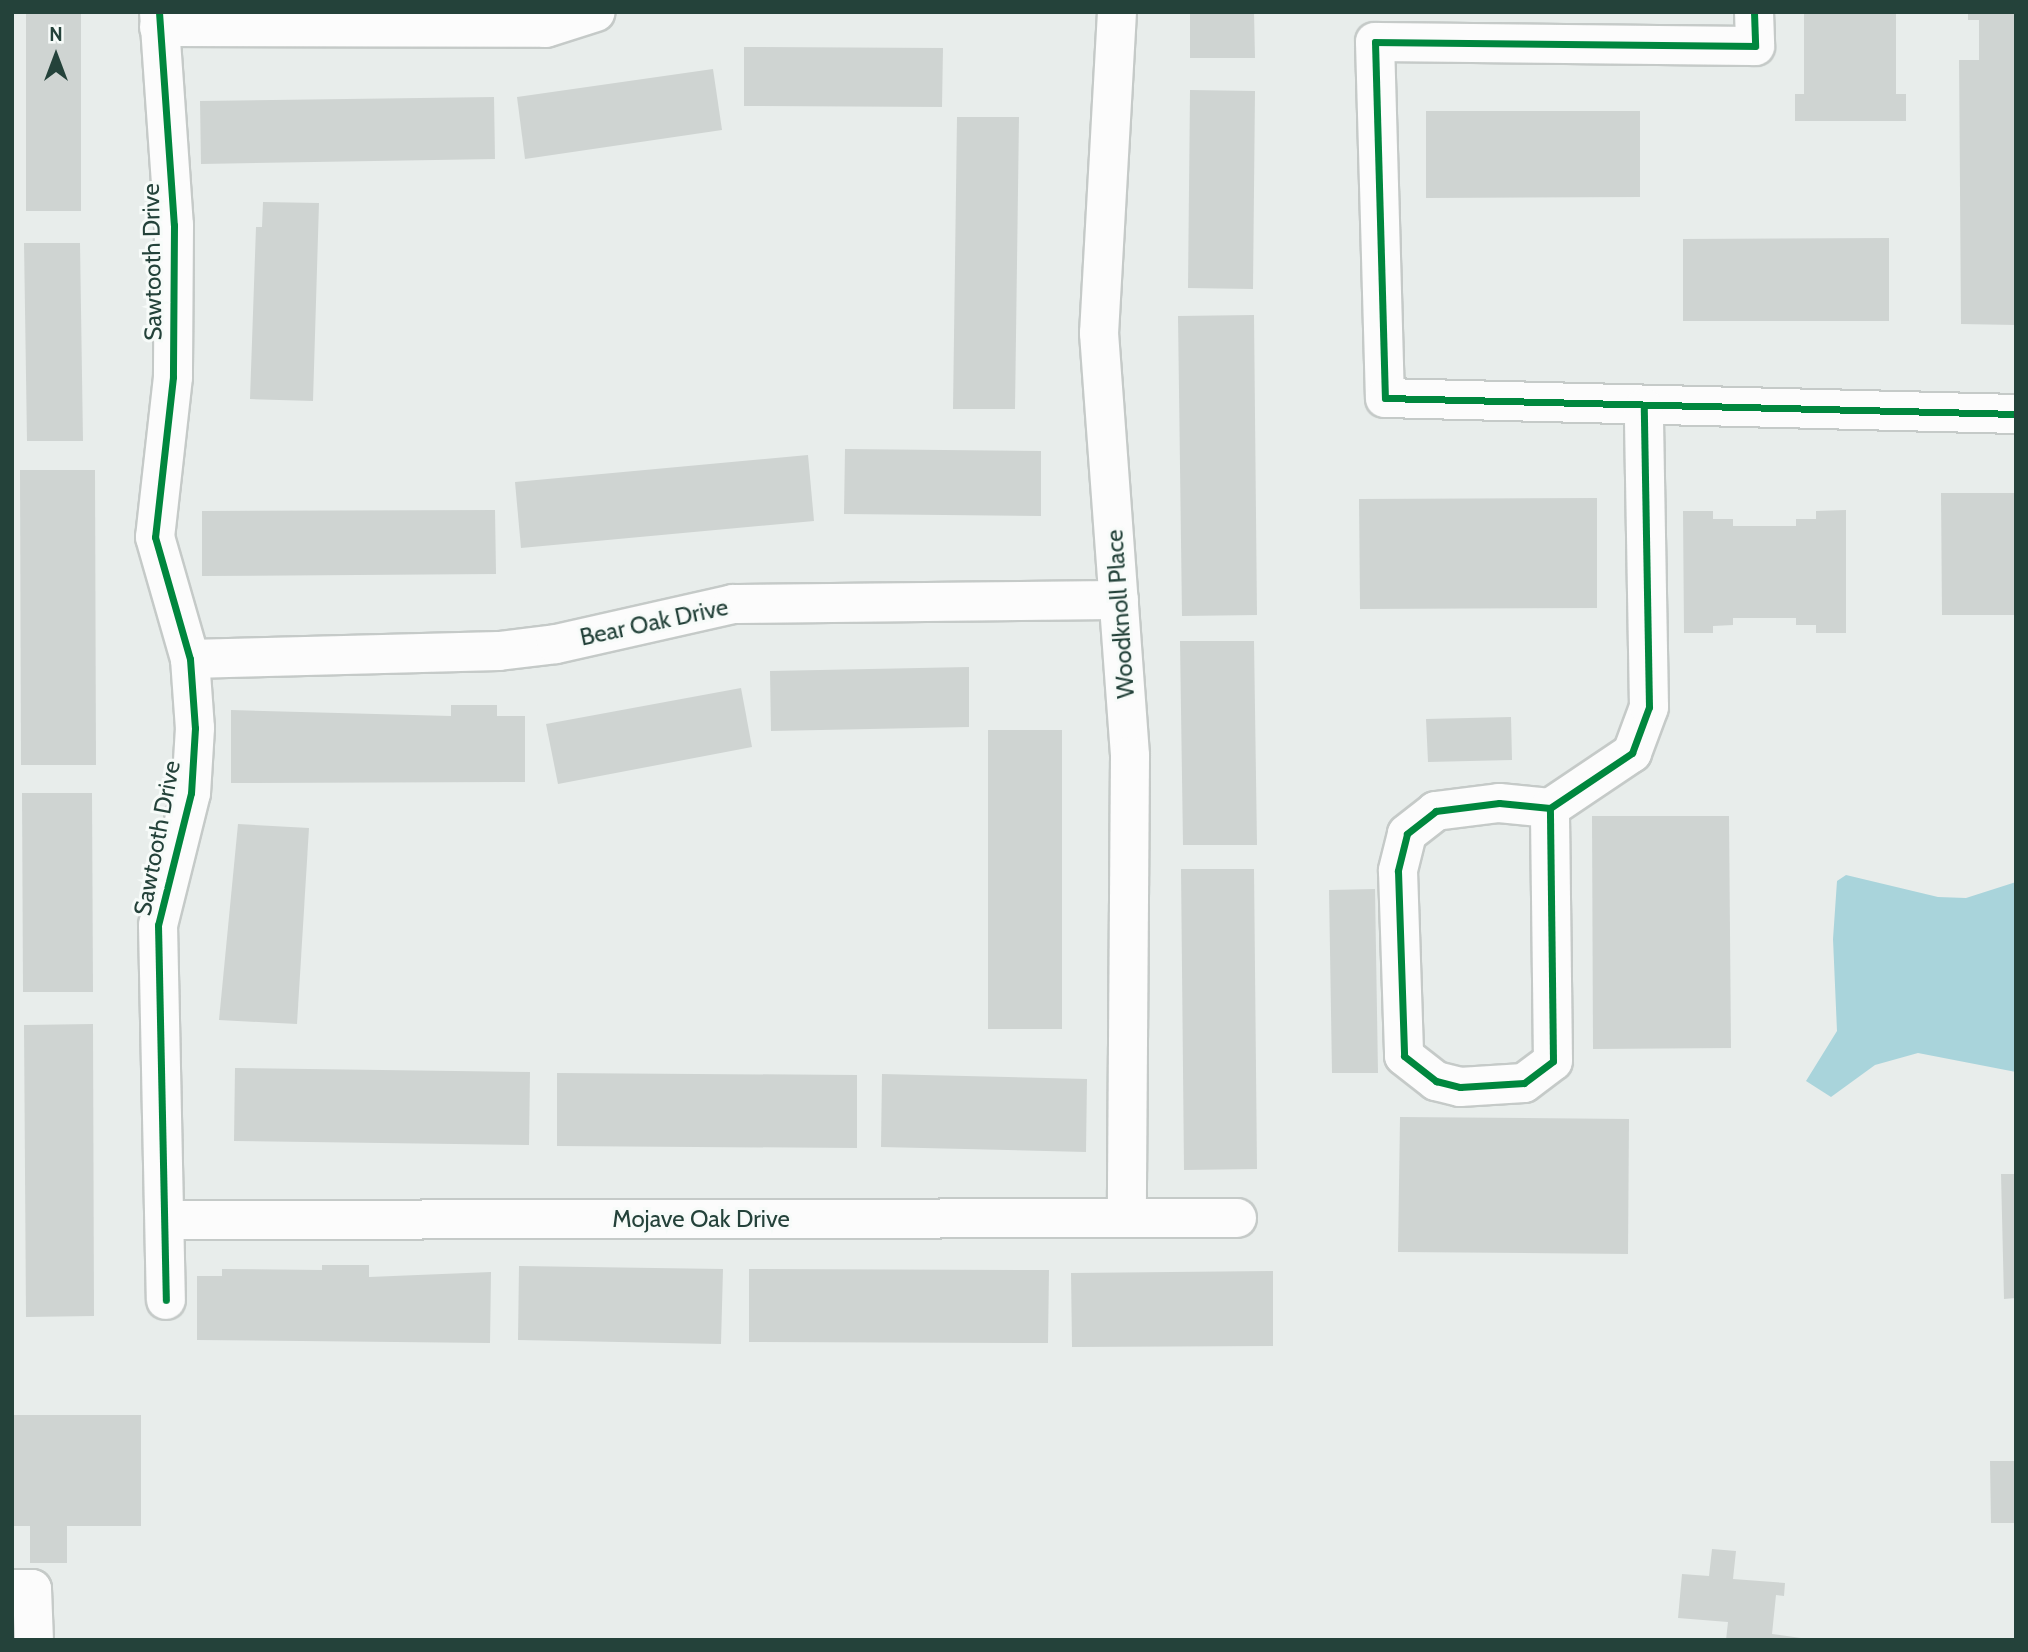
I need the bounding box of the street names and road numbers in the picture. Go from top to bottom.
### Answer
street label: Sawtooth Drive [136,183,168,341]
street label: Woodknoll Place [1100,529,1140,699]
street label: Bear Oak Drive [577,592,731,652]
street label: Sawtooth Drive [128,758,186,918]
street label: Mojave Oak Drive [612,1205,790,1233]

